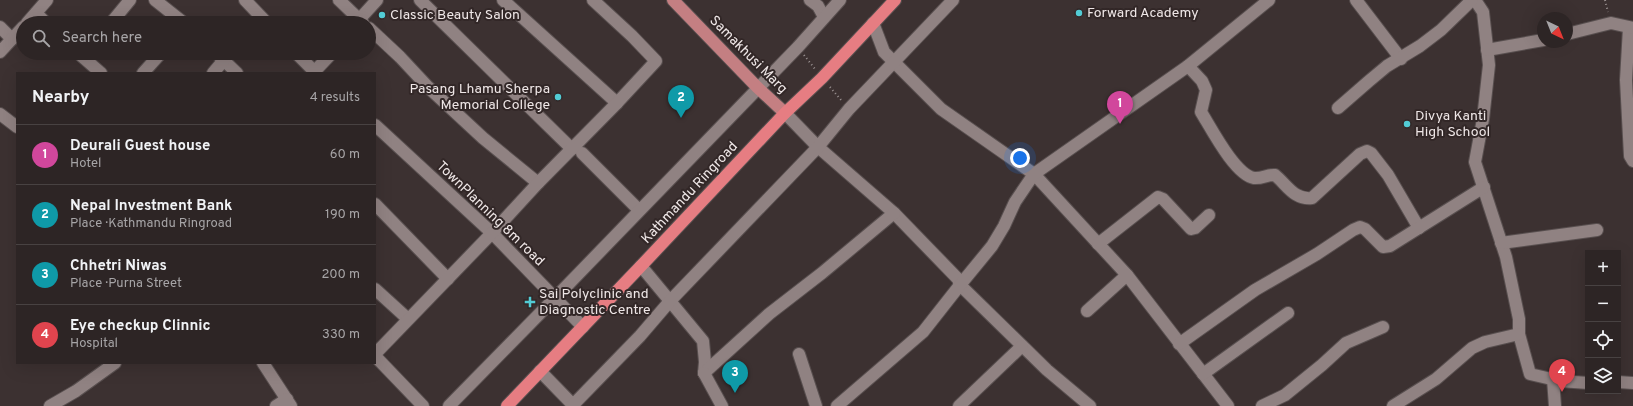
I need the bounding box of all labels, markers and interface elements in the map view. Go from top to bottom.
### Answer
place label: Forward Academy [1087,5,1199,22]
place label: Classic Beauty Salon [390,7,520,24]
marker: Forward Academy [1074,8,1084,18]
marker: Classic Beauty Salon [377,10,387,20]
north arrow [1537,12,1573,48]
street label: Samakhusi Marg [706,13,790,97]
search box [16,16,376,60]
icon: search [30,27,52,49]
text: Search here [62,29,142,48]
place label: Pasang Lhamu Sherpa Memorial College [410,81,550,114]
pin: 2 [668,85,694,118]
text: Nearby [32,87,89,109]
text: 4 results [310,90,360,106]
pin: 1 [1107,91,1133,124]
marker: Pasang Lhamu Sherpa Memorial College [553,92,563,102]
place label: Divya Kanti High School [1415,108,1490,141]
marker: Divya Kanti High School [1402,119,1412,129]
text: Deurali Guest house [70,137,210,156]
street label: Kathmandu Ringroad [638,138,742,248]
text: 1 [42,147,48,163]
text: 60 m [330,147,360,163]
your location [1010,148,1030,168]
text: Hotel [70,156,101,172]
street label: TownPlanning 8m road [432,158,548,270]
text: Nepal Investment Bank [70,197,233,216]
text: 2 [41,207,49,223]
text: 190 m [325,207,360,223]
text: Place · Kathmandu Ringroad [70,216,232,232]
map controls [1585,250,1621,394]
button: + [1585,250,1621,286]
text: Chhetri Niwas [70,257,167,276]
text: 3 [41,267,49,283]
text: 200 m [321,267,360,283]
text: Place · Purna Street [70,276,182,292]
place label: Sai Polyclinic and Diagnostic Centre [539,286,651,319]
button: − [1585,286,1621,322]
marker: Sai Polyclinic and Diagnostic Centre [524,296,536,308]
text: Eye checkup Clinnic [70,317,211,336]
button: locate [1585,322,1621,358]
text: 4 [41,327,49,343]
text: 330 m [322,327,360,343]
text: Hospital [70,336,118,352]
button: layers [1585,358,1621,394]
pin: 4 [1549,359,1575,392]
pin: 3 [722,360,748,393]

